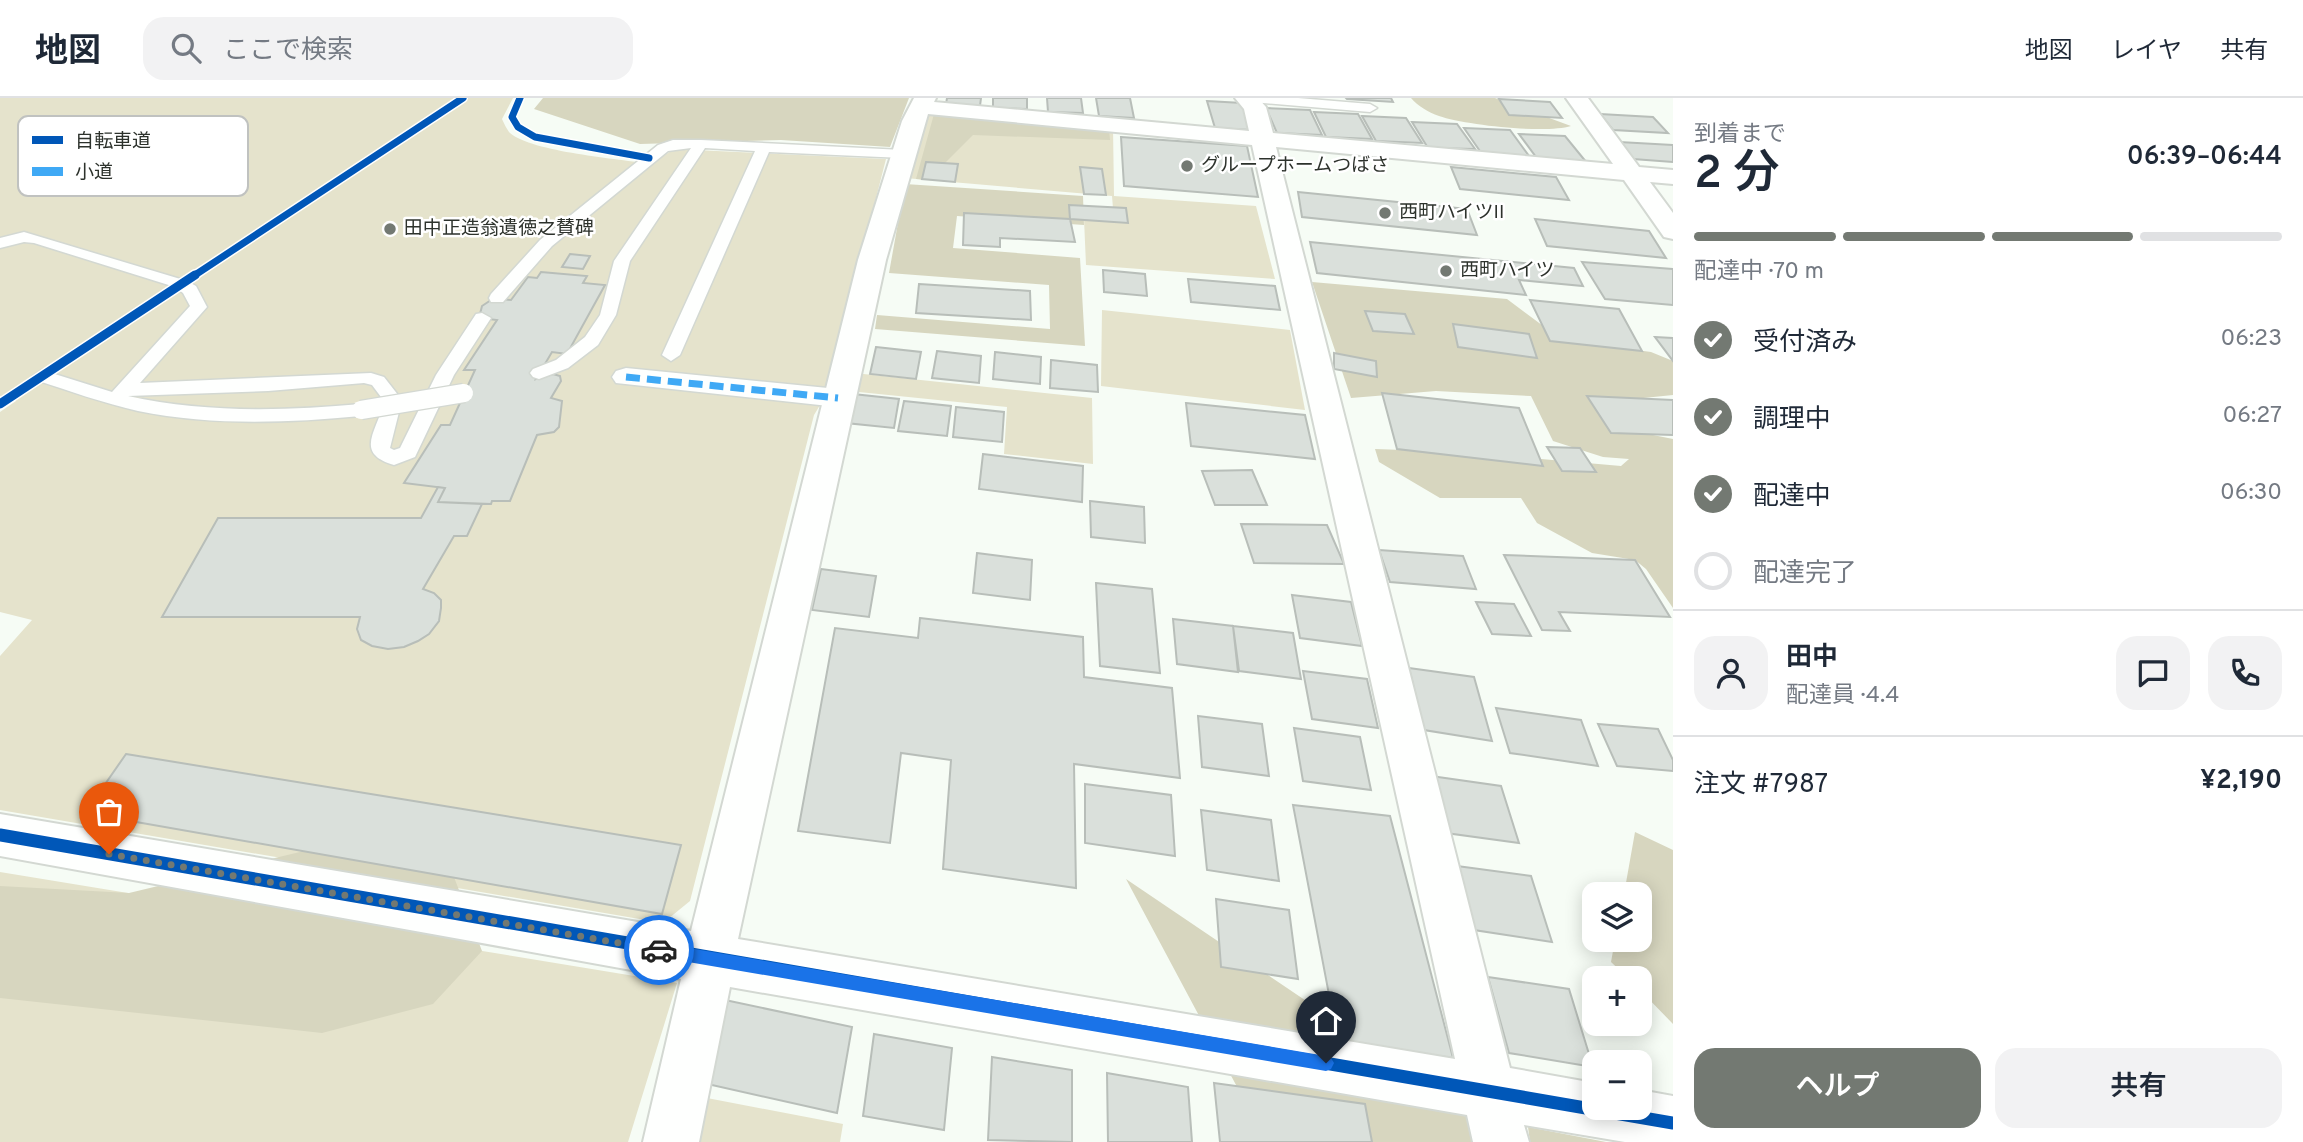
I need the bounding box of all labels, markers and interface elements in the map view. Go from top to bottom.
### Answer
search box [143,17,633,80]
icon: search [167,29,205,67]
text: 地図 [35,32,101,74]
text: ここで検索 [223,35,353,68]
text: 地図 [2025,37,2073,67]
text: レイヤ [2111,37,2182,67]
text: 共有 [2220,37,2268,67]
legend [18,116,248,196]
text: 到着まで [1694,121,1786,150]
text: 自転車道 [75,130,151,154]
text: 06:39–06:44 [2127,141,2282,174]
text: 2 分 [1694,146,1779,205]
place label: グループホームつばさ [1201,154,1389,178]
marker: グループホームつばさ [1179,158,1195,174]
text: 小道 [75,161,113,185]
place label: 西町ハイツII [1399,201,1504,225]
marker: 西町ハイツII [1377,205,1393,221]
place label: 田中正造翁遺徳之賛碑 [404,217,594,241]
marker: 田中正造翁遺徳之賛碑 [382,221,398,237]
text: 配達中 · 70 m [1694,258,1824,287]
place label: 西町ハイツ [1460,259,1555,283]
marker: 西町ハイツ [1438,263,1454,279]
icon: check [1694,321,1732,359]
text: 06:23 [2220,325,2282,354]
text: 受付済み [1753,327,1857,360]
icon: check [1694,398,1732,436]
text: 06:27 [2222,402,2282,431]
text: 調理中 [1753,404,1831,437]
icon: check [1694,475,1732,513]
text: 06:30 [2220,479,2282,508]
text: 配達中 [1753,481,1831,514]
text: 配達完了 [1753,558,1857,591]
button: person [1694,636,1768,710]
button: chat [2116,636,2190,710]
button: phone [2208,636,2282,710]
text: 田中 [1786,642,1838,675]
text: 配達員 · 4.4 [1786,682,1900,711]
text: ¥2,190 [2200,765,2282,798]
text: 注文 #7987 [1694,769,1828,802]
pin [79,782,139,854]
icon: bag [90,793,128,831]
map controls [1582,882,1652,1120]
button: layers [1582,882,1652,952]
courier [624,915,694,985]
icon: car [640,931,678,969]
button: + [1582,966,1652,1036]
pin [1296,991,1356,1063]
icon: home [1307,1002,1345,1040]
button: ヘルプ [1694,1048,1981,1128]
button: 共有 [1995,1048,2282,1128]
button: − [1582,1050,1652,1120]

